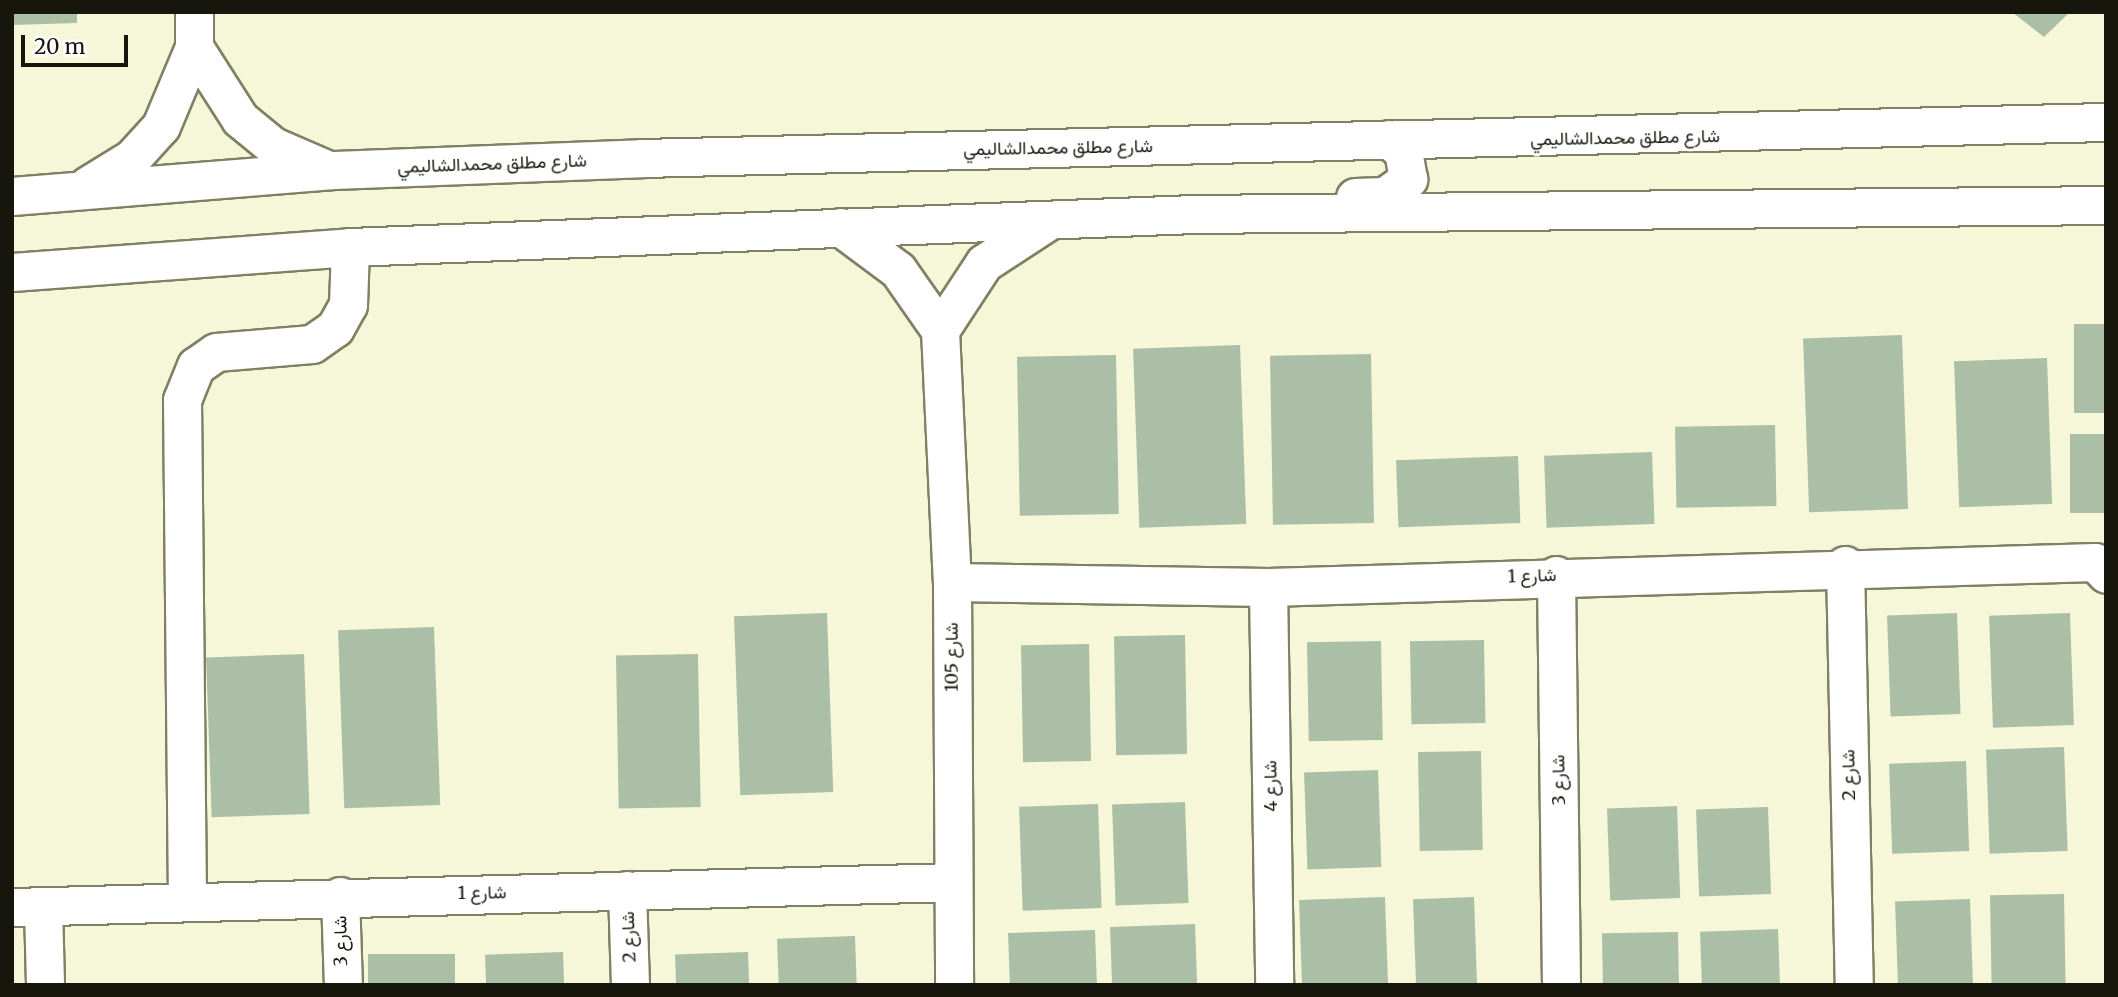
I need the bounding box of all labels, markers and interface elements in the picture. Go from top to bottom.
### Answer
scale bar [24,21,131,65]
text: 20 m [34,33,85,60]
street label: شارع مطلق محمدالشاليمي [1530,126,1720,150]
street label: شارع مطلق محمدالشاليمي [963,136,1153,160]
street label: شارع مطلق محمدالشاليمي [397,150,587,178]
street label: شارع 1 [1507,564,1557,588]
street label: شارع 105 [941,622,963,692]
street label: شارع 2 [1838,749,1860,801]
street label: شارع 3 [1548,754,1570,806]
street label: شارع 4 [1260,760,1282,812]
street label: شارع 1 [458,882,506,904]
street label: شارع 2 [617,911,641,963]
street label: شارع 3 [330,915,352,967]

